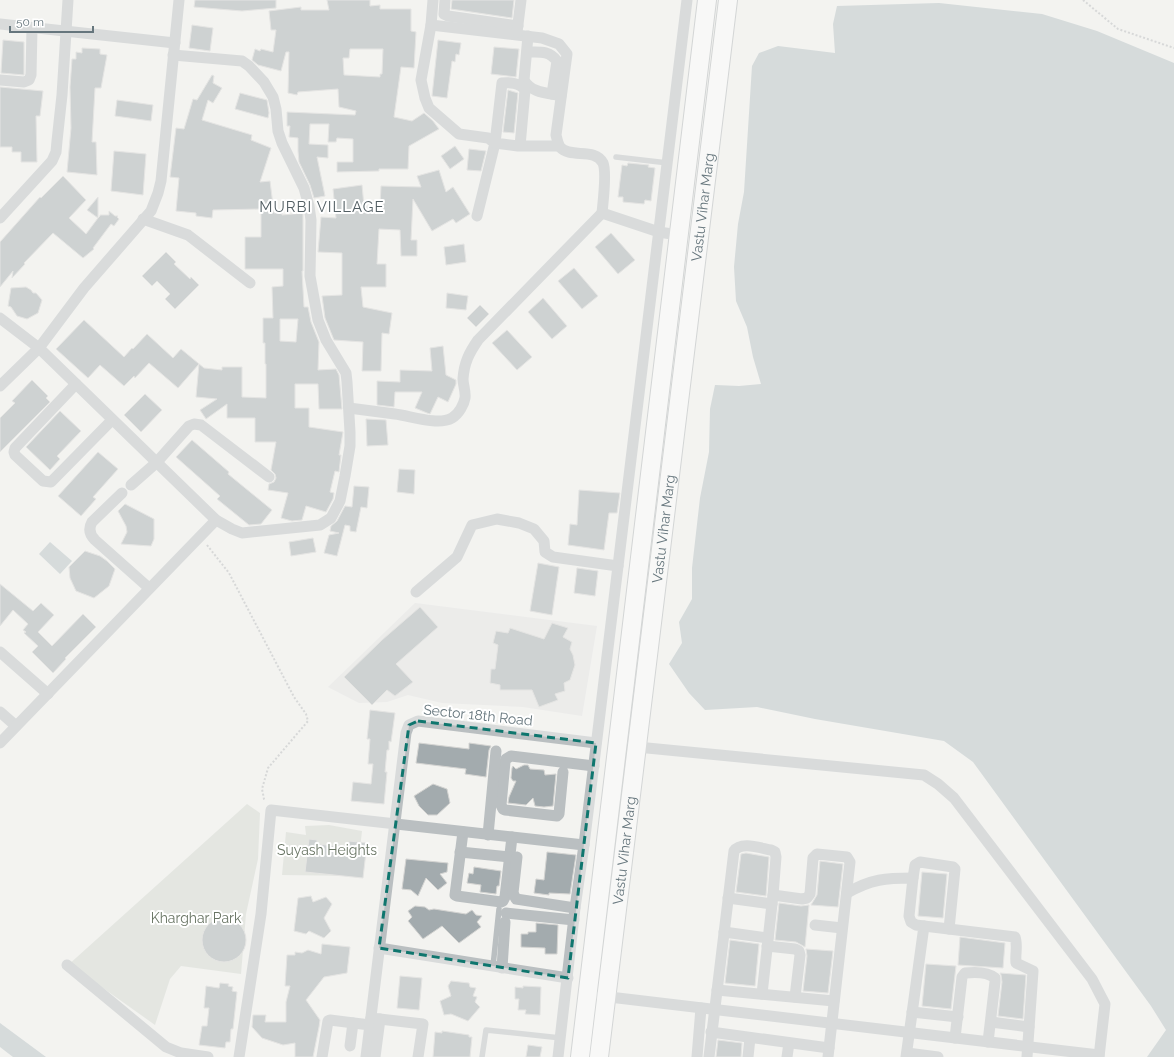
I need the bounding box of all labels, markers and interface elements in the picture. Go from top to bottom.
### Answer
scale bar [10,8,93,34]
text: 50 m [16,15,44,29]
street label: Vastu Vihar Marg [688,152,717,262]
district label: MURBI VILLAGE [259,198,385,216]
street label: Vastu Vihar Marg [649,474,678,584]
street label: Sector 18th Road [423,701,533,729]
street label: Vastu Vihar Marg [610,795,639,906]
park label: Suyash Heights [277,842,377,858]
park label: Kharghar Park [151,910,242,926]

